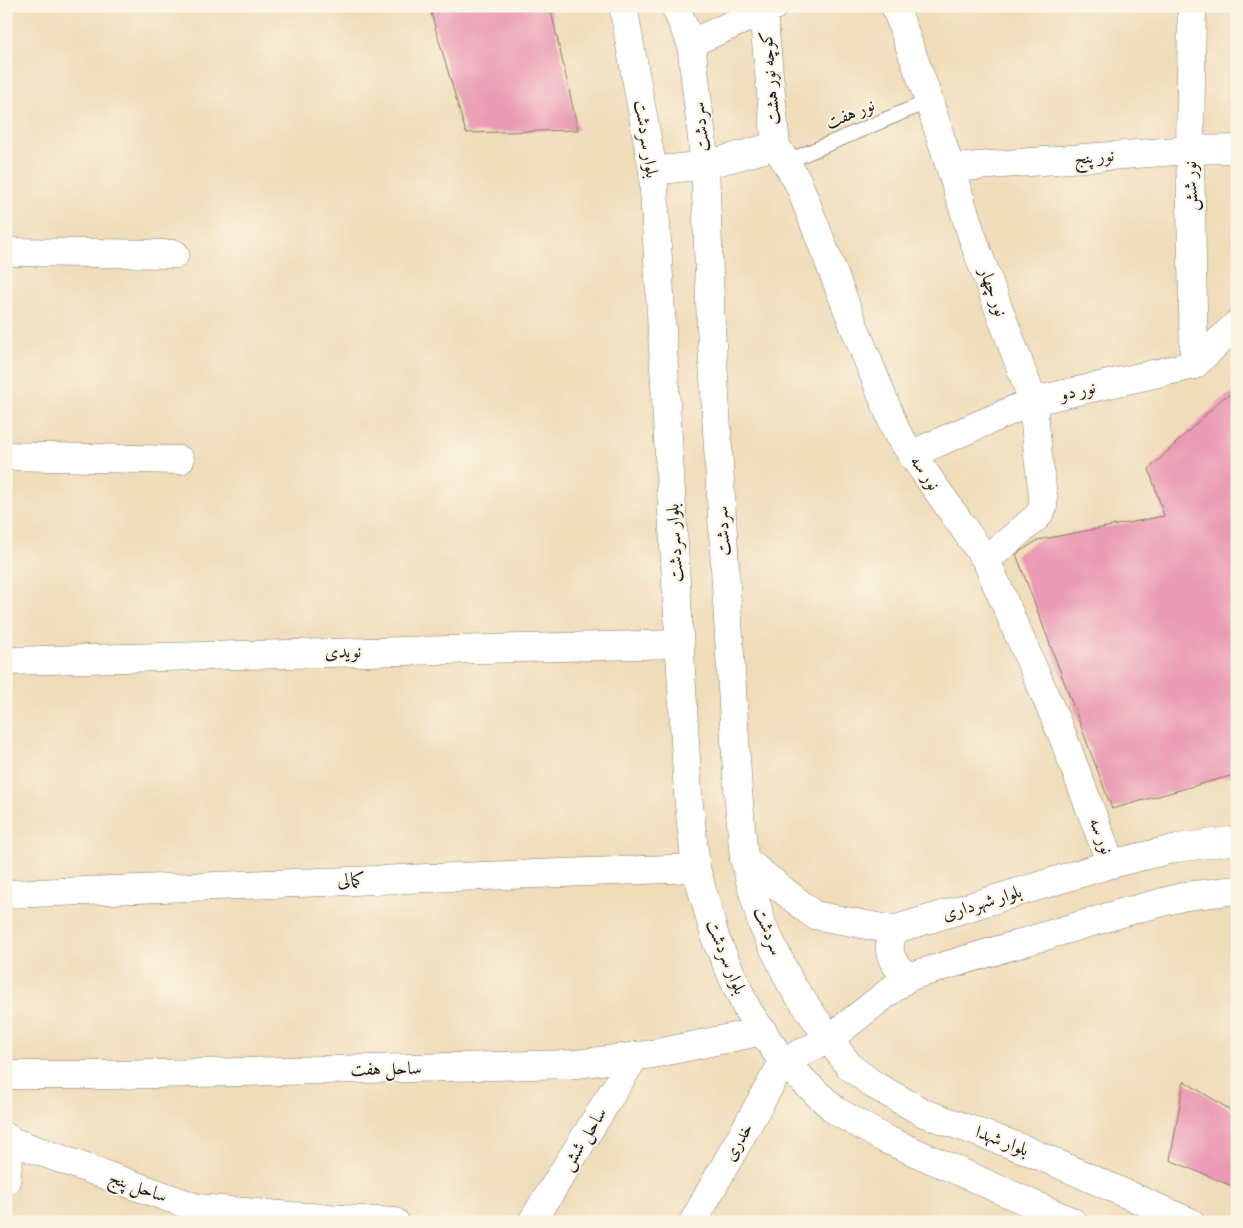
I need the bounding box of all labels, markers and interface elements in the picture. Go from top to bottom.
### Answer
street label: کوچه نور هشت [754,30,787,126]
street label: نور هفت [822,93,878,135]
street label: بلوار سردشت [628,98,664,180]
street label: سردشت [687,101,715,153]
street label: نور پنج [1073,144,1115,174]
street label: نور شش [1179,161,1203,211]
street label: نور چهار [973,262,1012,320]
street label: نور دو [1056,376,1098,407]
street label: نور سه [905,451,945,495]
street label: بلوار سردشت [661,503,689,583]
street label: سردشت [710,505,736,557]
street label: نویدی [324,640,362,664]
street label: نور سه [1084,814,1118,858]
street label: کمالی [337,868,365,892]
street label: بلوار شهرداری [939,880,1025,926]
street label: سردشت [748,903,788,959]
street label: بلوار سردشت [701,916,751,998]
street label: ساحل هفت [350,1057,422,1082]
street label: ساحل شش [556,1103,613,1175]
street label: خدری [718,1119,758,1165]
street label: بلوار شهدا [972,1120,1032,1162]
street label: ساحل پنج [104,1166,170,1212]

